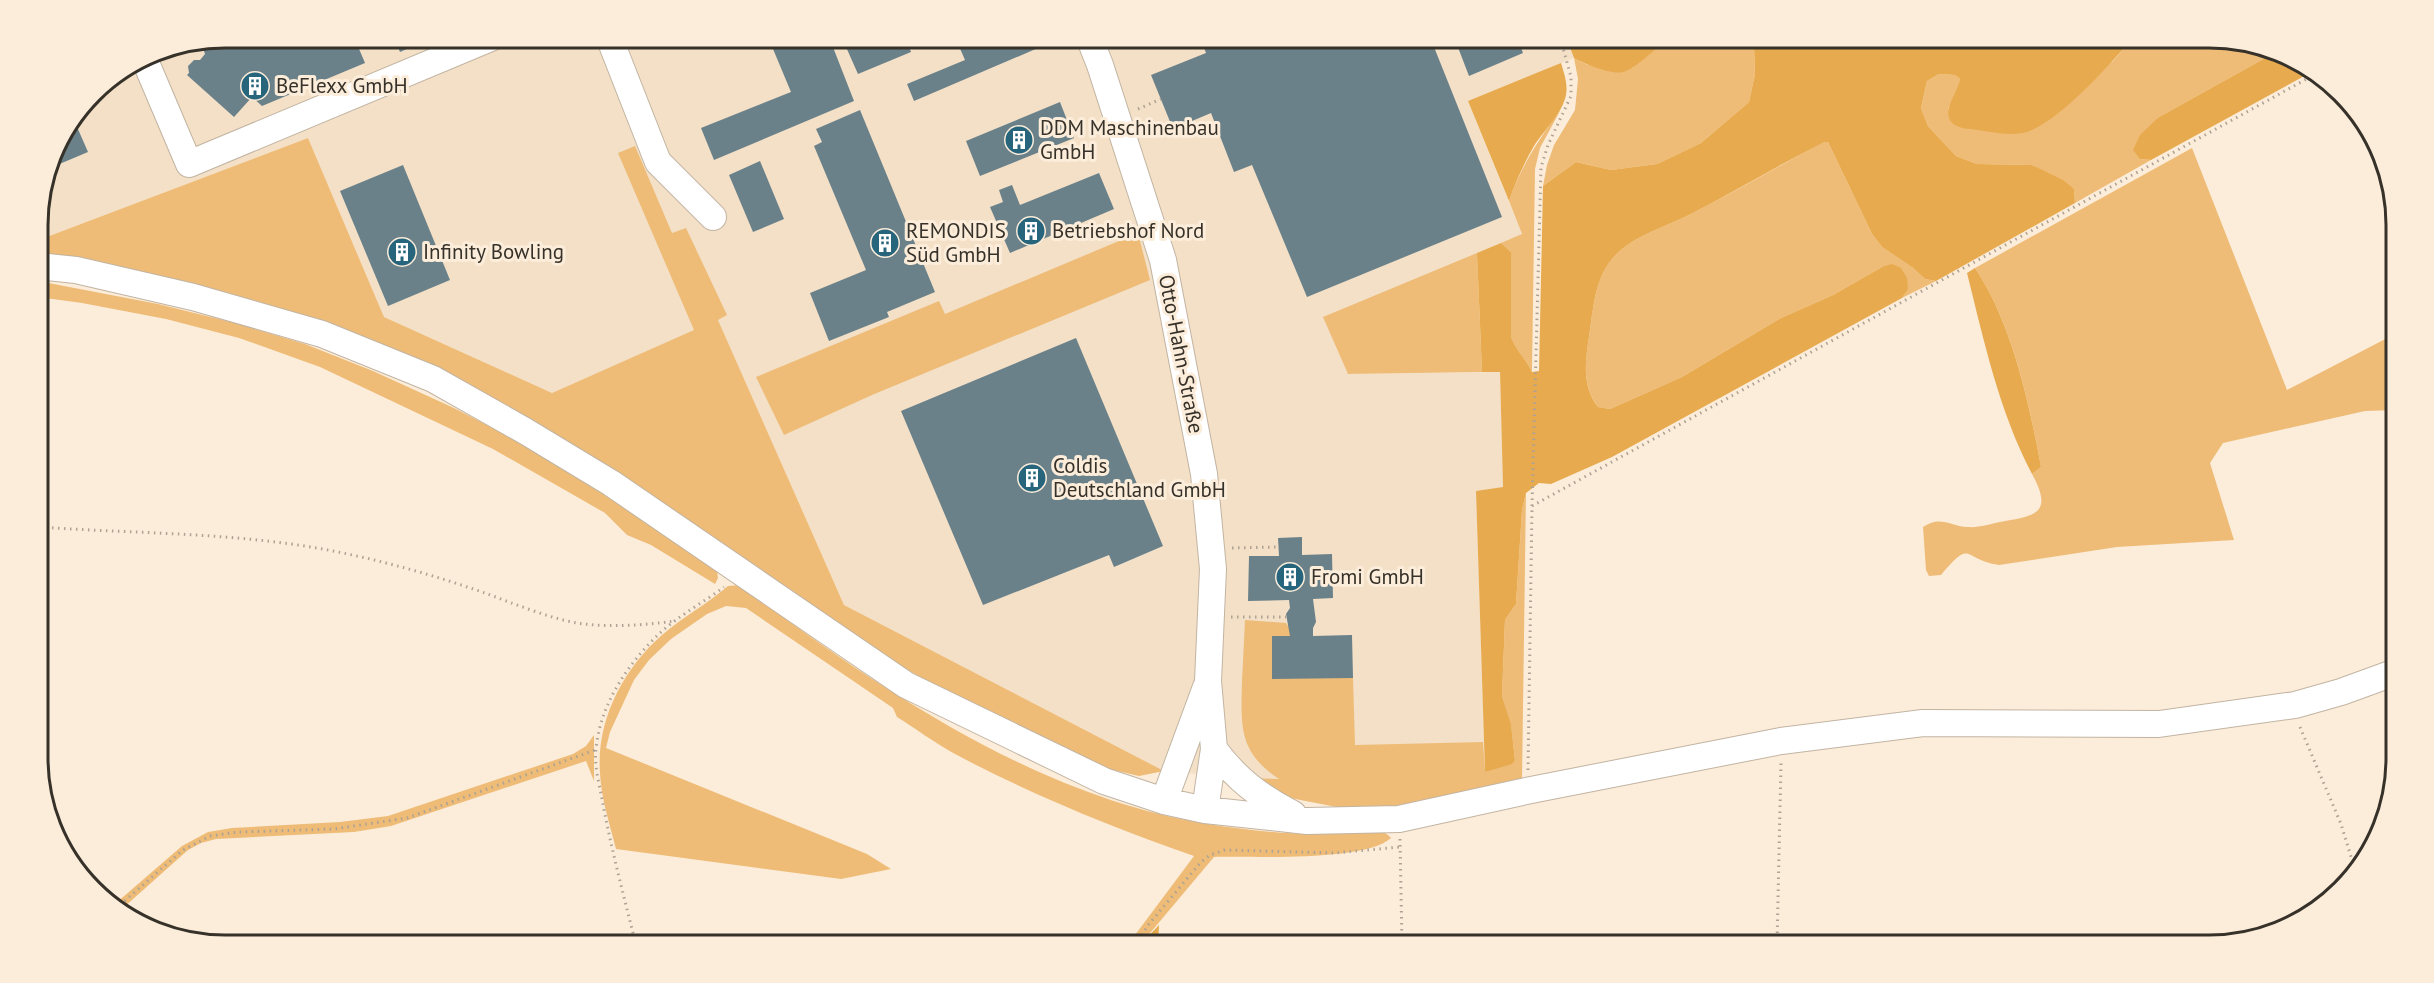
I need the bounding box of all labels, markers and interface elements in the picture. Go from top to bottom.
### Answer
building icon: BeFlexx GmbH [239,70,271,102]
place label: BeFlexx GmbH [276,72,408,99]
place label: DDM Maschinenbau GmbH [1040,114,1219,165]
building icon: DDM Maschinenbau GmbH [1003,124,1035,156]
building icon: Betriebshof Nord [1015,215,1047,247]
place label: REMONDIS Süd GmbH [906,217,1006,268]
place label: Betriebshof Nord [1052,217,1204,244]
building icon: REMONDIS Süd GmbH [869,227,901,259]
building icon: Infinity Bowling [386,236,418,268]
place label: Infinity Bowling [423,238,564,265]
street label: Otto-Hahn-Straße [1153,272,1210,436]
place label: Coldis Deutschland GmbH [1053,452,1226,503]
building icon: Coldis Deutschland GmbH [1016,462,1048,494]
building icon: Fromi GmbH [1274,561,1306,593]
place label: Fromi GmbH [1311,563,1424,590]

